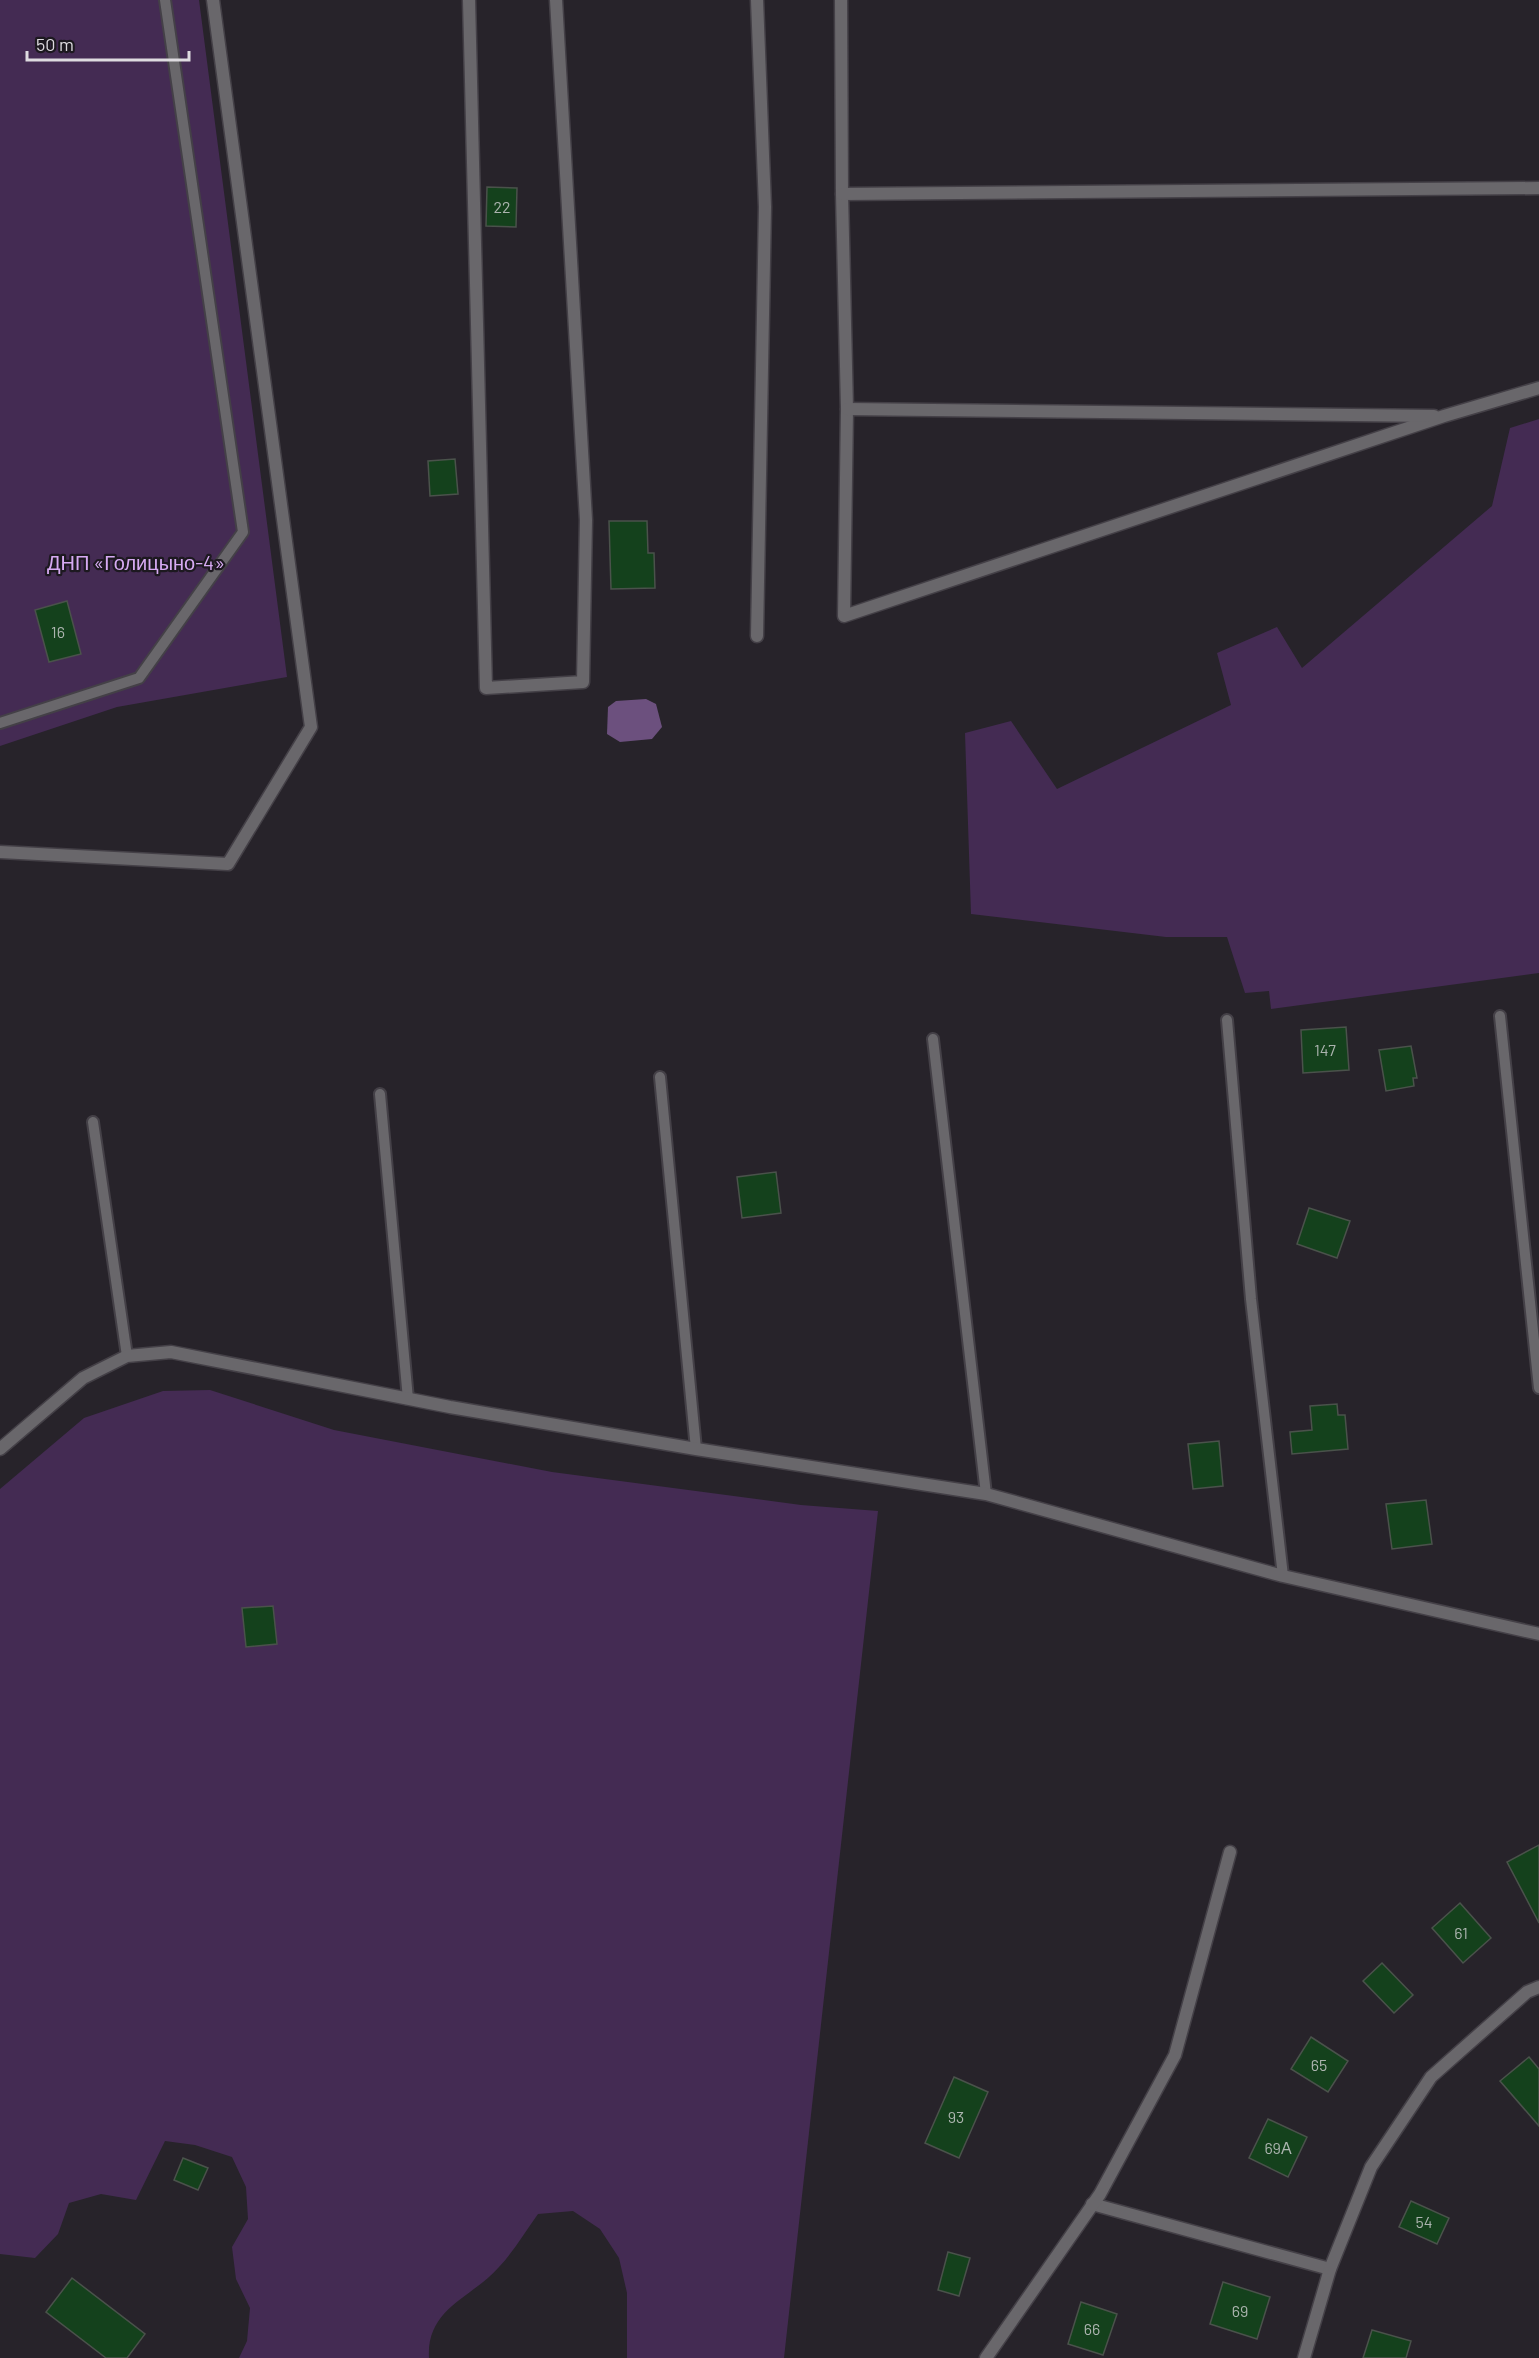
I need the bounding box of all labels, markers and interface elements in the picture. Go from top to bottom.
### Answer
scale bar [27,24,189,62]
text: 50 m [36,33,74,55]
house number: 22 [493,197,511,216]
park label: ДНП «Голицыно-4» [47,550,225,574]
house number: 16 [51,622,65,641]
house number: 147 [1314,1040,1336,1059]
house number: 61 [1454,1923,1468,1942]
house number: 65 [1311,2055,1327,2074]
house number: 93 [948,2107,964,2126]
house number: 69А [1264,2138,1292,2157]
house number: 54 [1415,2212,1433,2231]
house number: 69 [1232,2301,1248,2320]
house number: 66 [1084,2319,1100,2338]

